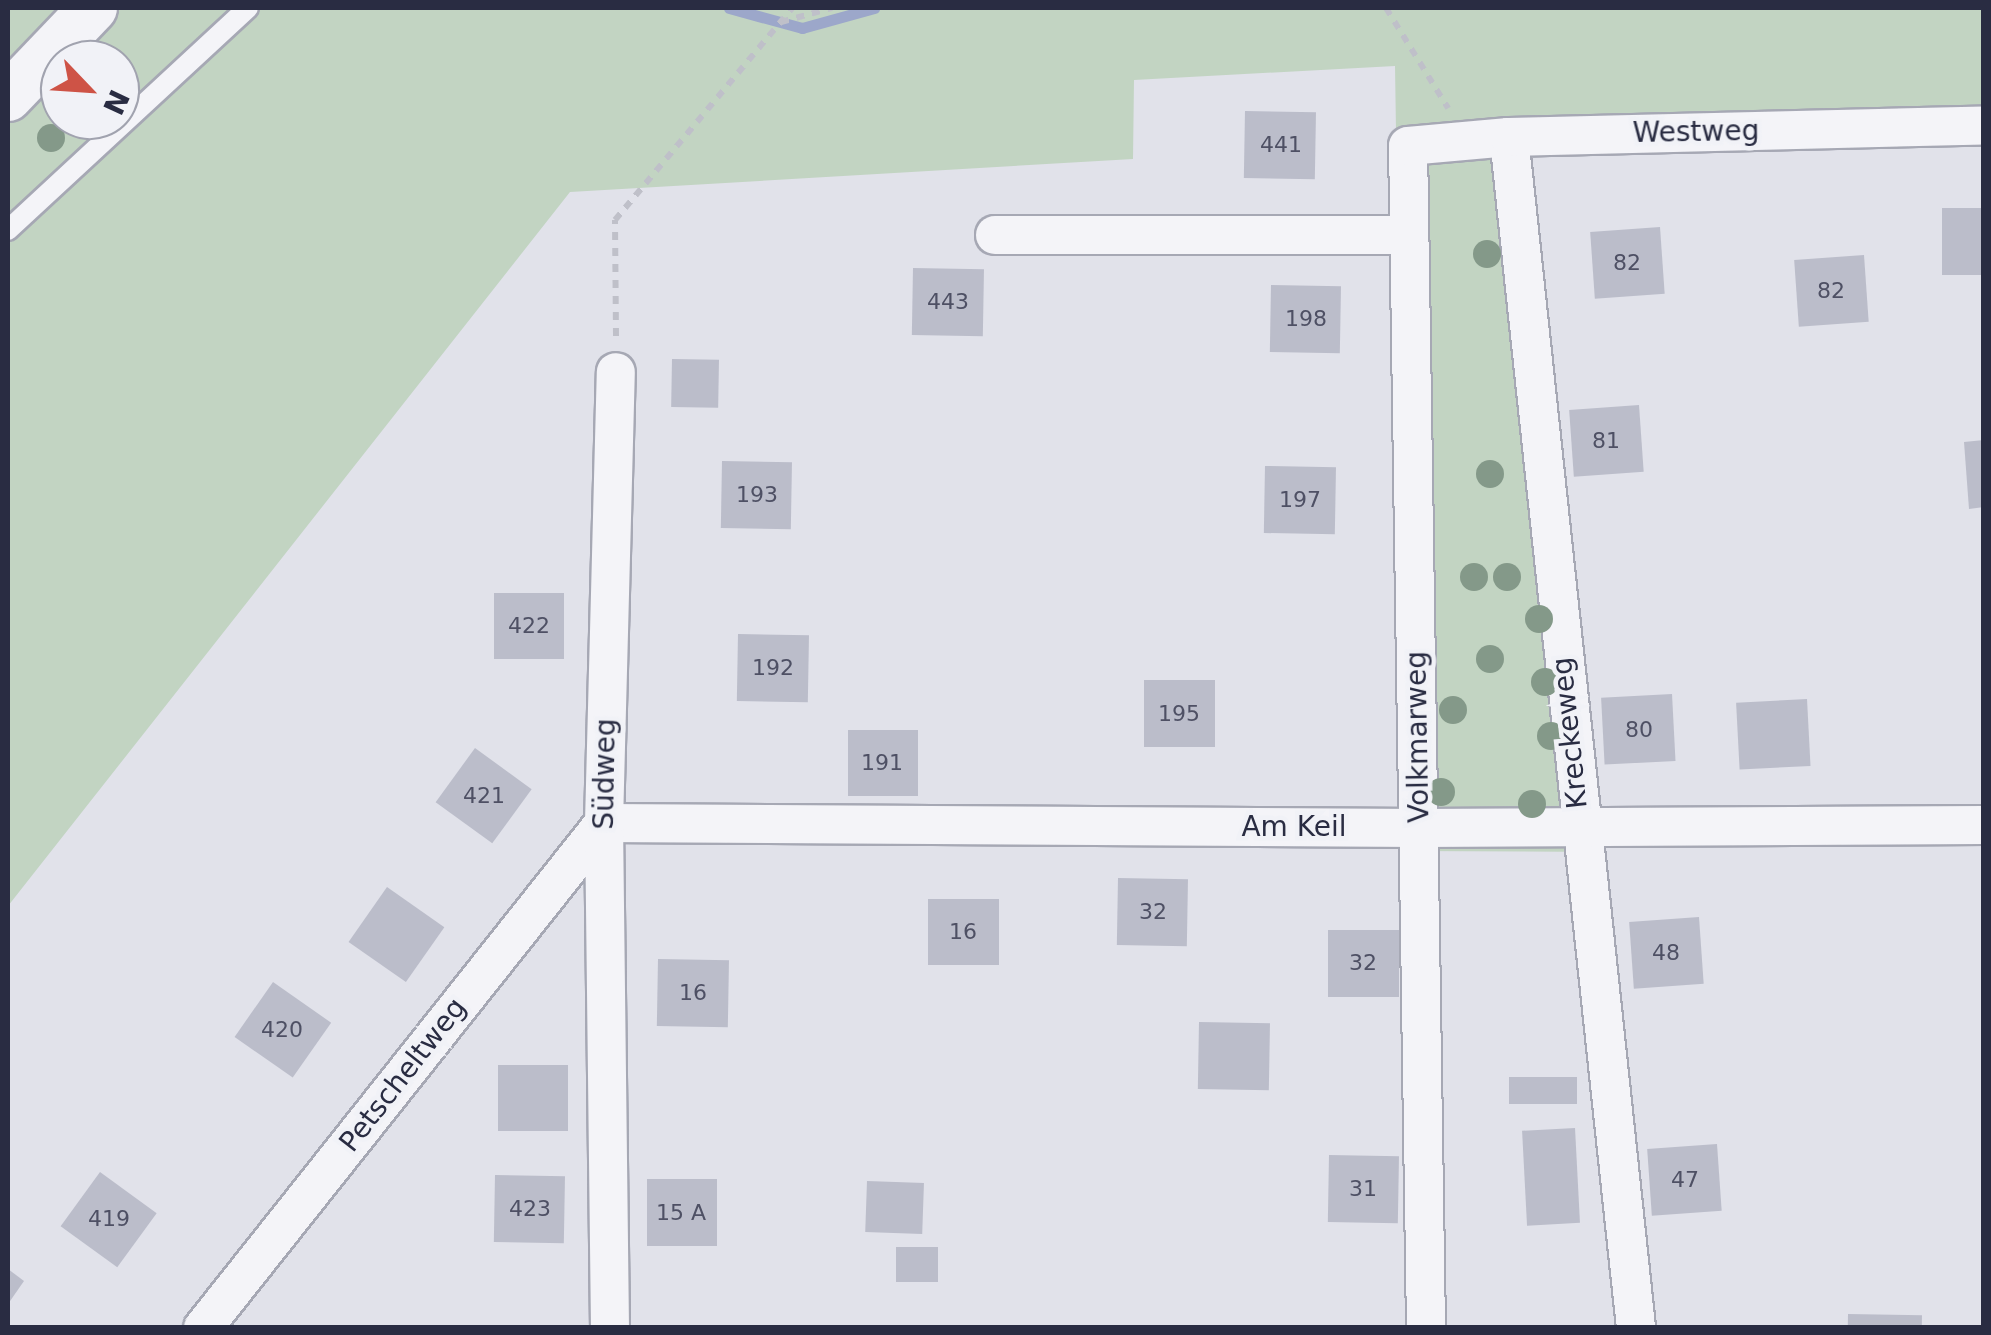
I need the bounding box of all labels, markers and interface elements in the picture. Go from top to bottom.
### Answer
north arrow [40,40,140,140]
text: N [96,84,136,120]
street label: Westweg [1632,114,1760,150]
house number: 441 [1260,132,1302,158]
house number: 82 [1613,250,1641,276]
house number: 82 [1817,278,1845,304]
house number: 443 [927,289,969,315]
house number: 198 [1285,306,1327,332]
house number: 81 [1592,428,1620,454]
house number: 193 [736,482,778,508]
house number: 197 [1279,487,1321,513]
house number: 422 [508,613,550,639]
street label: Volkmarweg [1400,651,1436,823]
house number: 192 [752,655,794,681]
street label: Kreckeweg [1545,656,1595,810]
house number: 195 [1158,701,1200,727]
house number: 80 [1625,717,1653,743]
street label: Südweg [587,718,623,830]
house number: 191 [861,750,903,776]
house number: 421 [463,783,505,809]
street label: Am Keil [1241,810,1347,844]
house number: 32 [1139,899,1167,925]
house number: 16 [949,919,977,945]
house number: 48 [1652,940,1680,966]
house number: 32 [1349,950,1377,976]
house number: 16 [679,980,707,1006]
street label: Petscheltweg [333,991,473,1159]
house number: 420 [261,1017,303,1043]
house number: 47 [1671,1167,1699,1193]
house number: 31 [1349,1176,1377,1202]
house number: 423 [509,1196,551,1222]
house number: 15 A [656,1200,706,1226]
house number: 419 [88,1206,130,1232]

